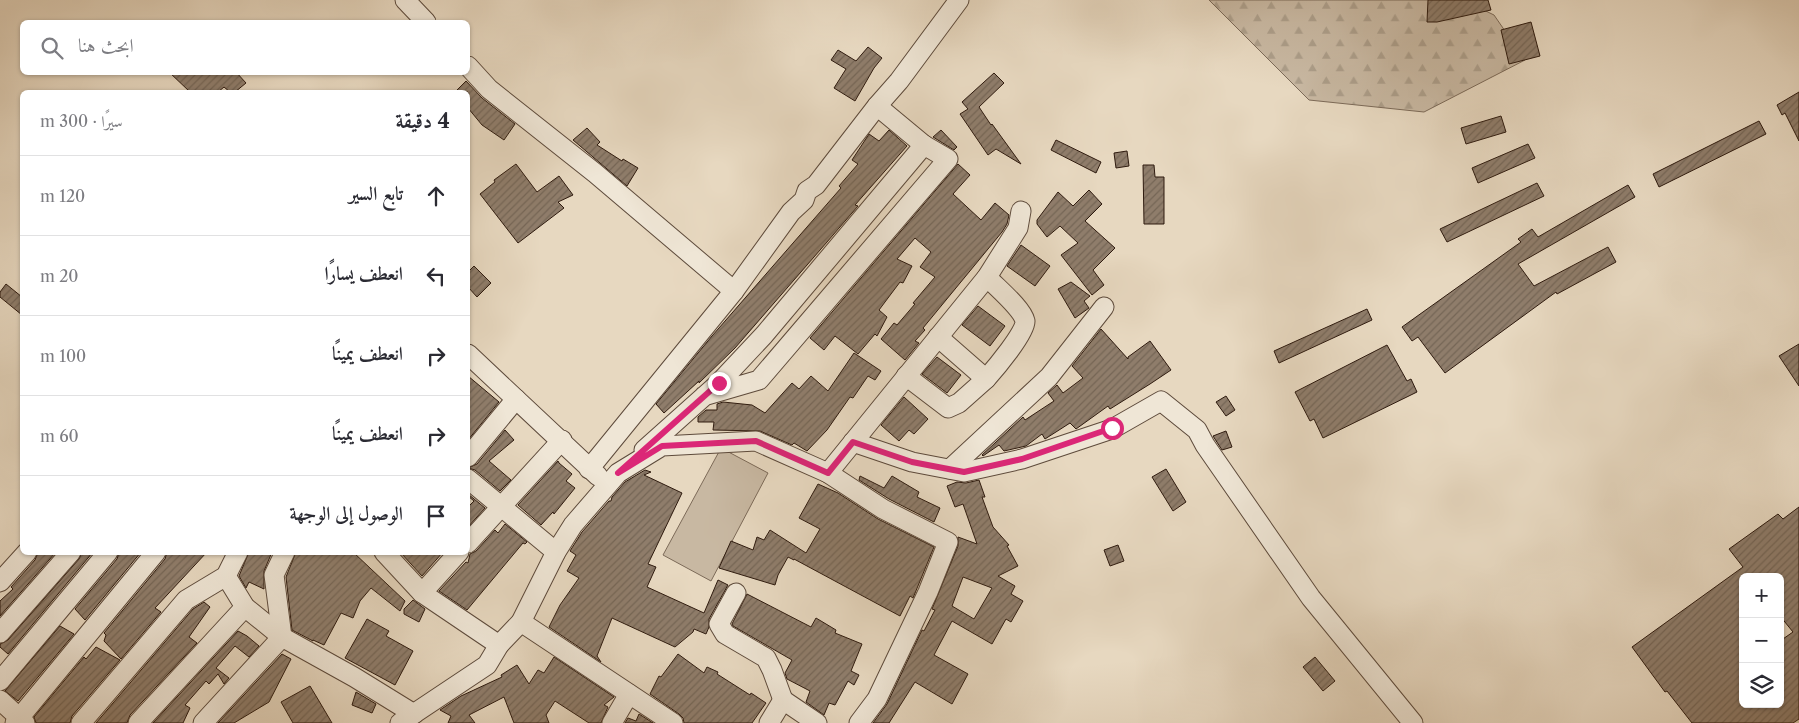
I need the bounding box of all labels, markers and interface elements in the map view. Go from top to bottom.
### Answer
search box [20,20,470,75]
icon: search [38,34,66,62]
text: ابحث هنا [78,34,134,57]
text: 4 دقيقة [396,108,450,133]
text: سيرًا · 300 m [40,111,123,131]
text: تابع السير [349,182,403,205]
icon: ahead [422,182,450,210]
text: 120 m [40,186,85,206]
text: انعطف يسارًا [324,262,403,285]
icon: left [422,262,450,290]
text: 20 m [40,266,79,286]
text: انعطف يمينًا [332,342,403,365]
icon: right [422,342,450,370]
text: 100 m [40,346,86,366]
route end [708,372,731,395]
route start [1101,417,1124,440]
text: انعطف يمينًا [332,422,403,445]
icon: right [422,422,450,450]
text: 60 m [40,426,79,446]
text: الوصول إلى الوجهة [289,502,403,525]
icon: arrive [422,502,450,530]
map controls [1739,573,1784,708]
button: + [1739,573,1784,618]
button: − [1739,618,1784,663]
button: layers [1739,663,1784,708]

